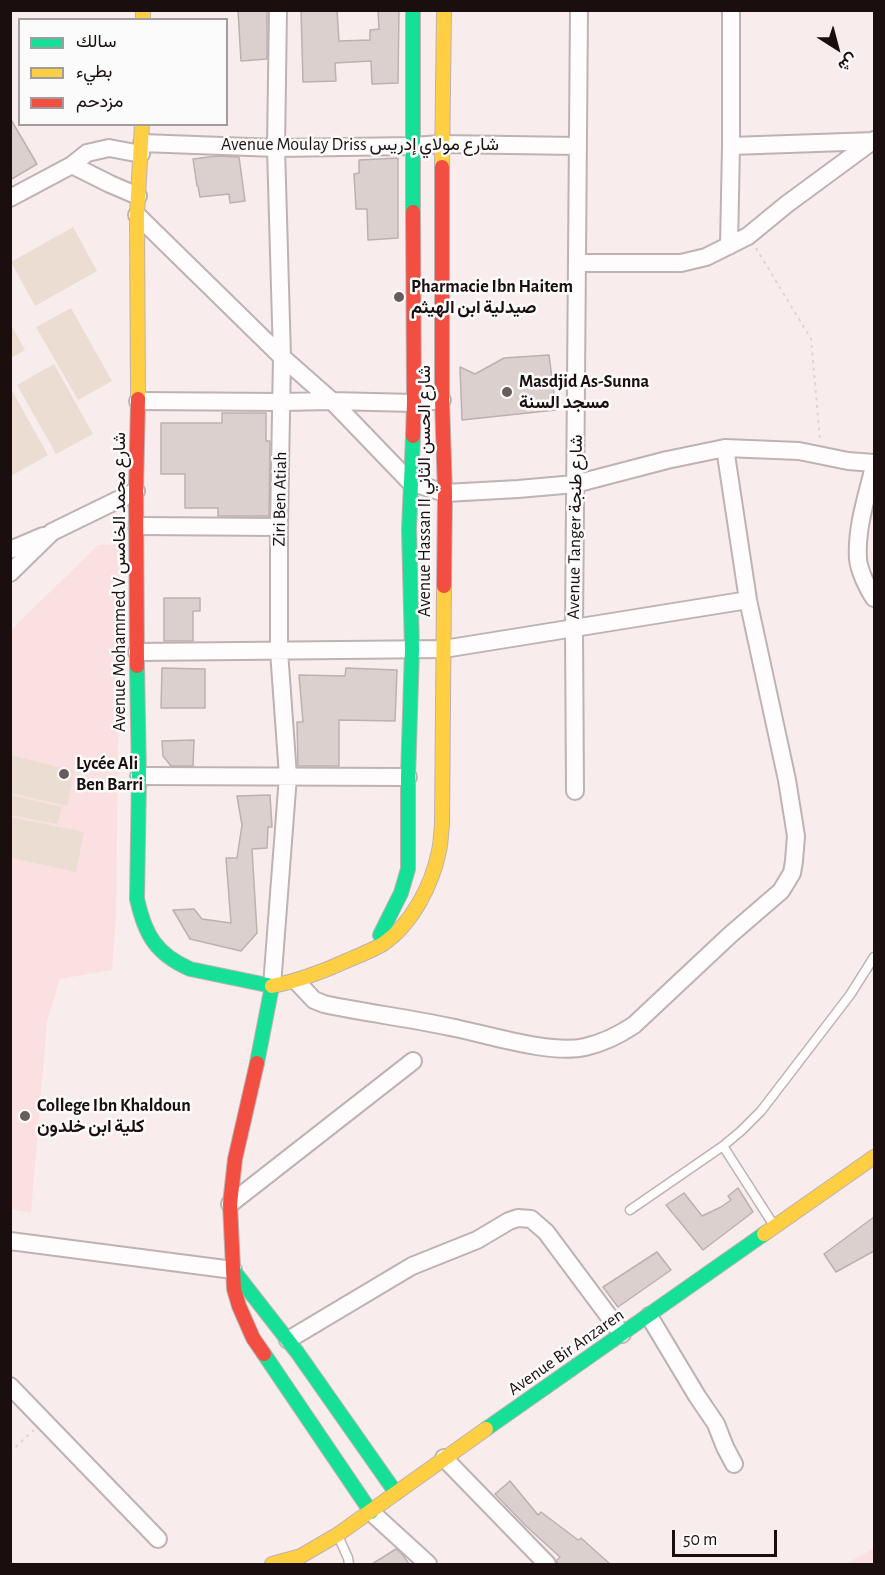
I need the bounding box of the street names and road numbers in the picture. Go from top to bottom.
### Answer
street label: Avenue Moulay Driss شارع مولاي إدريس [221,134,499,156]
street label: Avenue Hassan II شارع الحسن الثاني [414,365,436,617]
street label: Avenue Mohammed V شارع محمد الخامس [109,432,131,732]
street label: Avenue Tanger شارع طنجة [563,434,587,620]
street label: Ziri Ben Atiah [268,451,292,547]
street label: Avenue Bir Anzaren [504,1304,628,1400]

